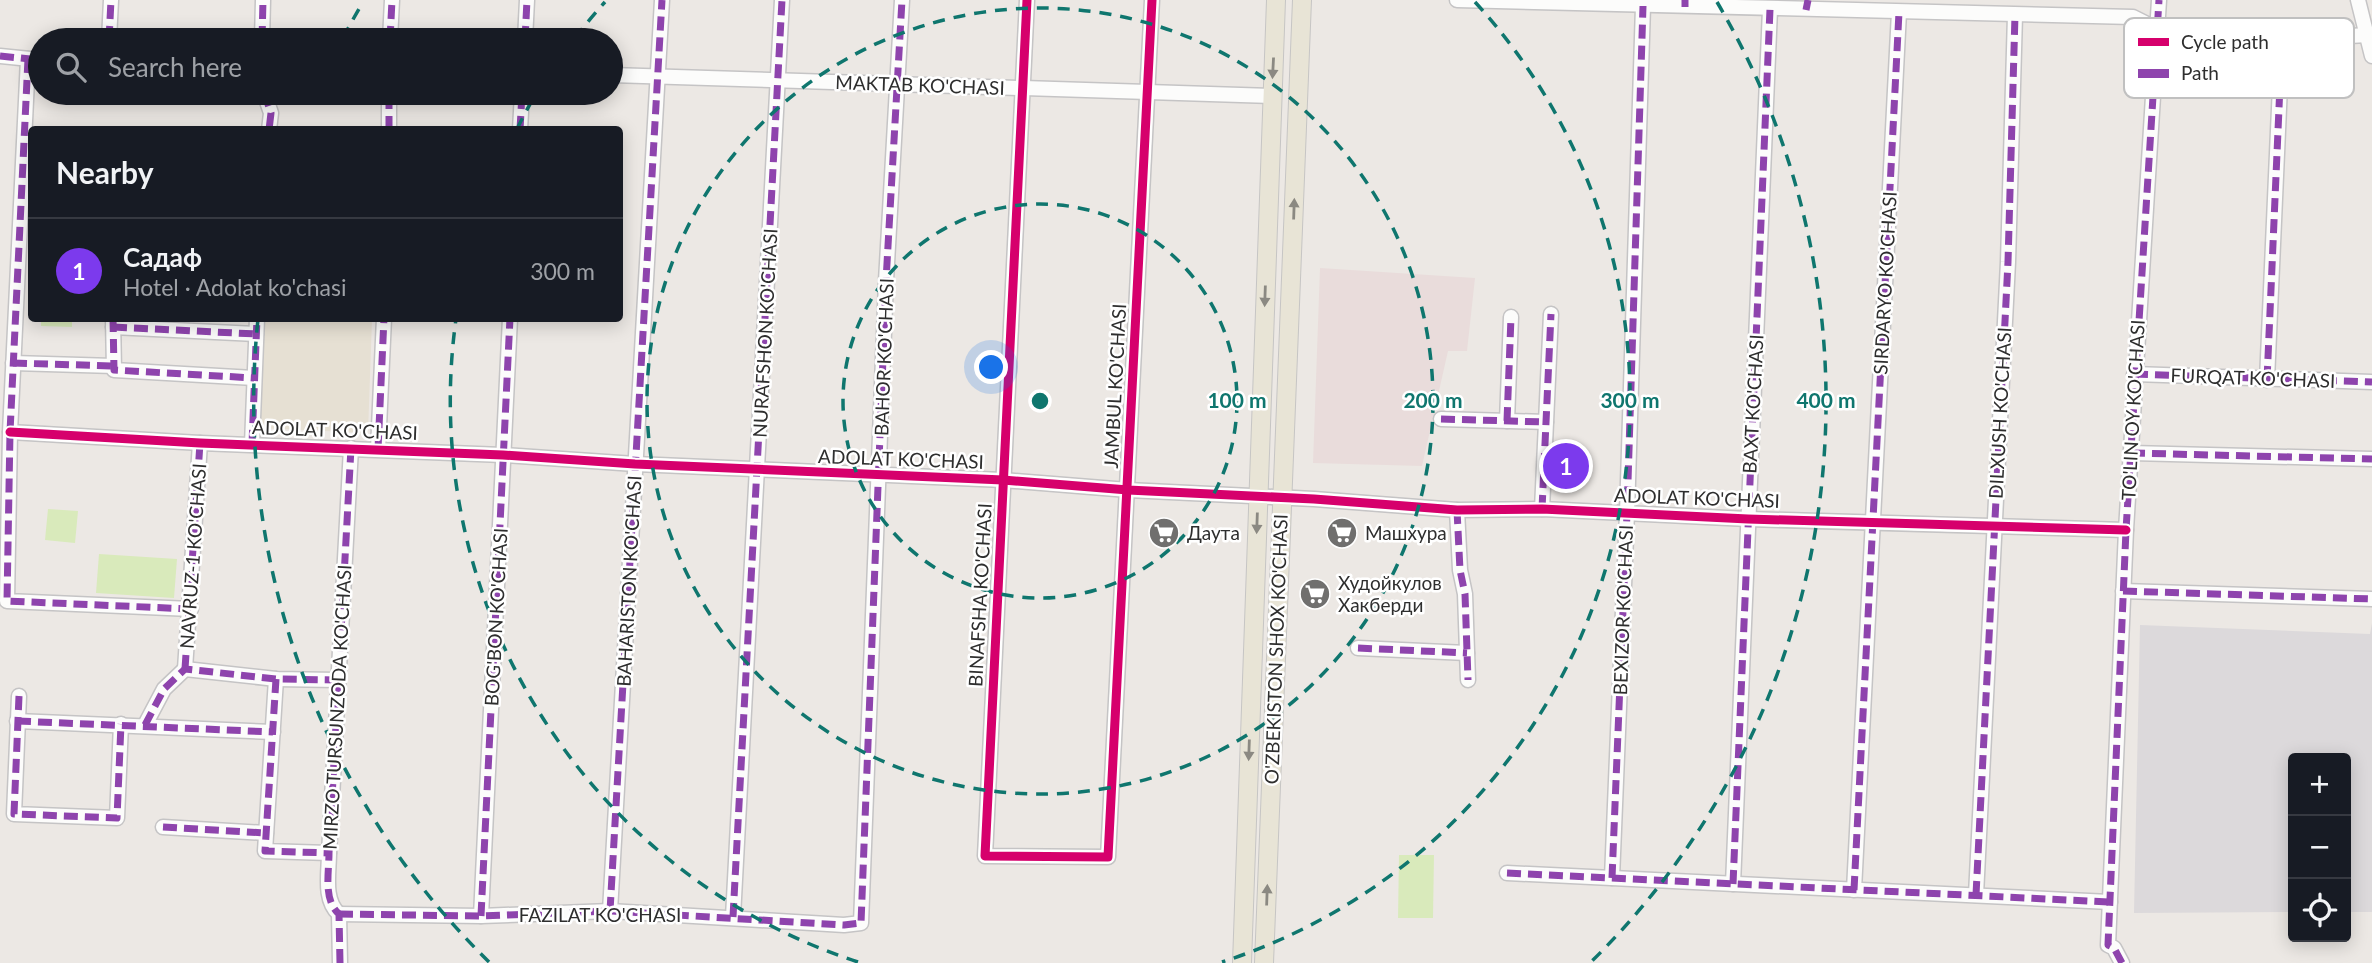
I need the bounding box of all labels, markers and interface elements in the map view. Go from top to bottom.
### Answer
legend [2124,18,2354,98]
search box [28,28,623,105]
text: Cycle path [2181,30,2269,53]
icon: search [52,48,90,86]
text: Search here [108,51,242,83]
one-way arrow [1268,57,1279,79]
text: Path [2181,61,2219,84]
street label: MAKTAB KO'CHASI [835,70,1005,99]
text: Nearby [56,154,154,190]
street label: SIRDARYO KO'CHASI [1868,191,1901,375]
one-way arrow [1288,198,1299,220]
street label: NURAFSHON KO'CHASI [748,228,781,438]
text: Садаф [123,241,202,273]
text: 1 [72,257,86,285]
text: 300 m [530,257,595,285]
text: Hotel · Adolat ko'chasi [123,273,346,301]
street label: BAHOR KO'CHASI [869,278,898,436]
one-way arrow [1259,285,1271,307]
street label: JAMBUL KO'CHASI [1099,303,1130,469]
street label: TO'LIN OY KO'CHASI [2116,319,2149,501]
street label: DILXUSH KO'CHASI [1984,326,2015,499]
street label: BAXT KO'CHASI [1737,334,1768,474]
your location [974,350,1008,384]
street label: FURQAT KO'CHASI [2170,363,2336,392]
text: 100 m [1207,387,1267,412]
text: 200 m [1403,387,1463,412]
text: 300 m [1600,387,1660,412]
text: 400 m [1796,387,1856,412]
centre of rings [1028,389,1052,413]
street label: ADOLAT KO'CHASI [252,415,418,444]
pin: 1 [1543,440,1589,492]
street label: ADOLAT KO'CHASI [818,444,984,473]
street label: NAVRUZ-1 KO'CHASI [175,462,210,649]
street label: BAHARISTON KO'CHASI [611,475,646,687]
street label: ADOLAT KO'CHASI [1614,483,1780,512]
street label: BINAFSHA KO'CHASI [963,503,996,687]
one-way arrow [1252,512,1263,534]
street label: O'ZBEKISTON SHOX KO'CHASI [1259,513,1292,785]
supermarket icon: Даута [1147,516,1181,550]
supermarket icon: Машхура [1325,516,1359,550]
place label: Даута [1187,521,1240,544]
place label: Машхура [1365,521,1447,544]
street label: BEXIZOR KO'CHASI [1608,524,1637,696]
street label: BOG'BON KO'CHASI [479,527,512,707]
street label: MIRZO TURSUNZODA KO'CHASI [318,564,355,850]
place label: Худойкулов Хакберди [1338,571,1442,616]
supermarket icon: Худойкулов Хакберди [1298,577,1332,611]
one-way arrow [1244,740,1255,762]
map controls [2288,753,2351,942]
button: + [2288,753,2351,816]
button: − [2288,816,2351,879]
button: locate [2288,879,2351,942]
one-way arrow [1262,884,1273,906]
street label: FAZILAT KO'CHASI [519,903,681,926]

